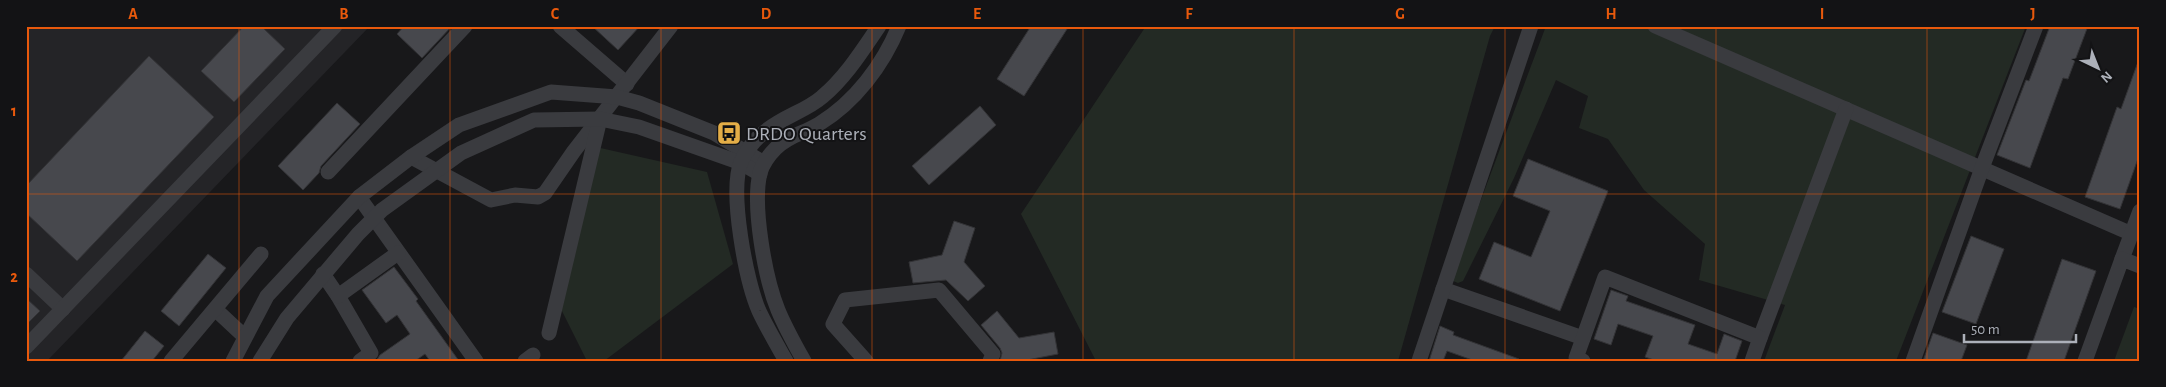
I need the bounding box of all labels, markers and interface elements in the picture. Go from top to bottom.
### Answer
text: A [128,6,138,22]
text: B [339,6,349,22]
text: C [551,6,560,22]
text: D [761,6,772,22]
text: E [973,6,981,22]
text: F [1185,6,1193,22]
text: G [1395,6,1405,22]
text: H [1605,6,1617,22]
text: I [1820,6,1824,22]
text: J [2030,6,2036,22]
north arrow [2074,42,2124,92]
text: N [2098,68,2115,85]
text: 1 [11,103,17,119]
bus stop icon: DRDO Quarters [716,120,742,146]
place label: DRDO Quarters [746,124,867,144]
text: 2 [10,269,18,285]
scale bar [1964,312,2076,344]
text: 50 m [1971,322,2000,337]

